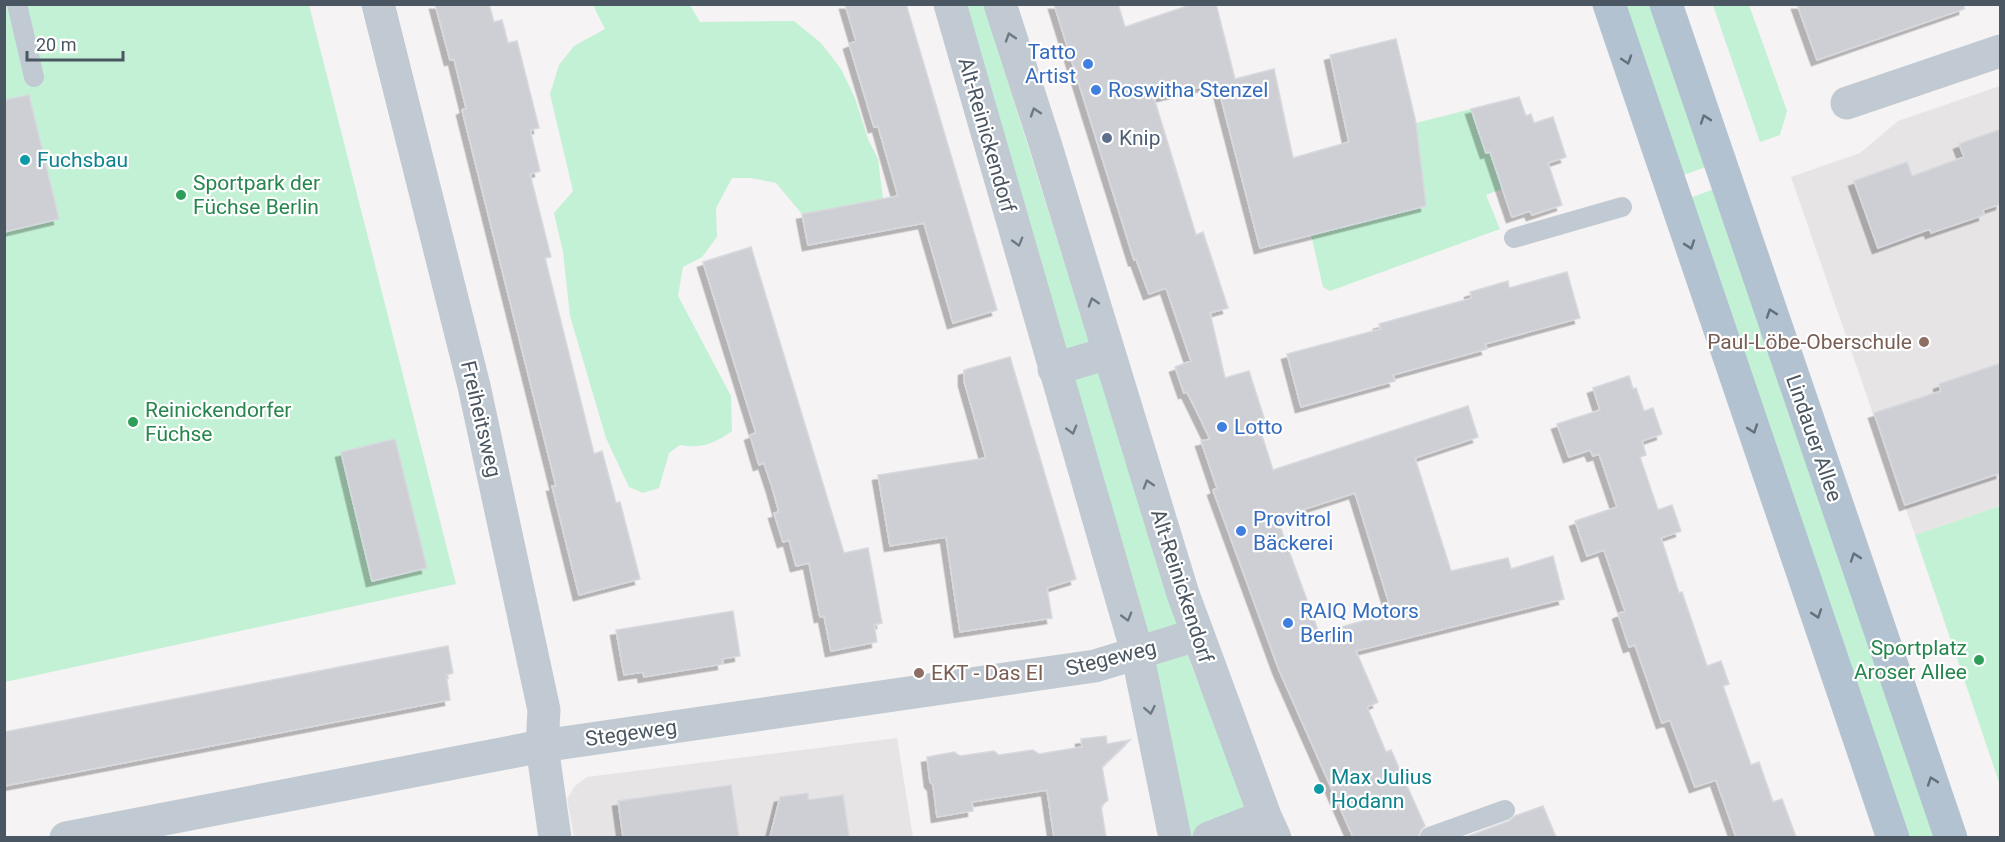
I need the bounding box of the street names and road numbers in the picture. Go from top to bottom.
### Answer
street label: Alt-Reinickendorf [953,55,1021,216]
street label: Freiheitsweg [456,358,506,480]
street label: Lindauer Allee [1781,371,1847,505]
street label: Alt-Reinickendorf [1146,506,1218,666]
street label: Stegeweg [1063,635,1159,681]
street label: Stegeweg [584,715,678,751]

